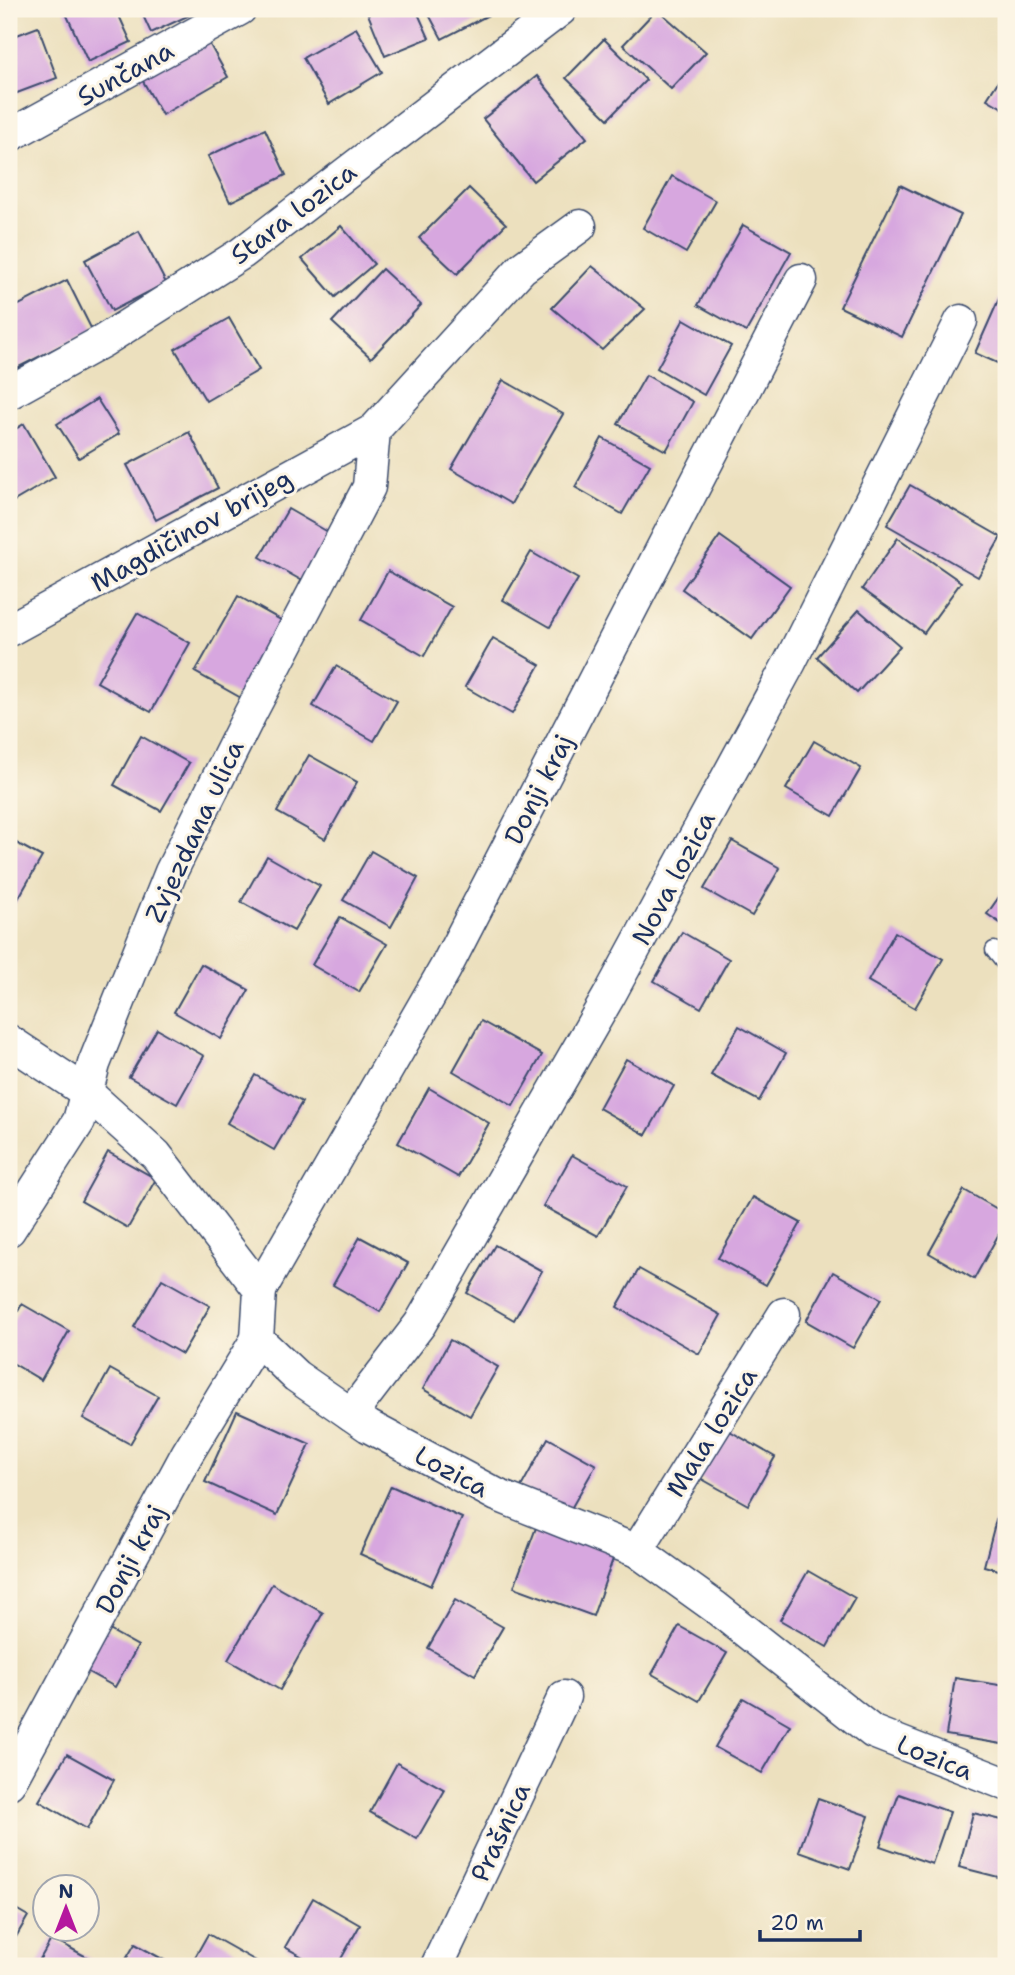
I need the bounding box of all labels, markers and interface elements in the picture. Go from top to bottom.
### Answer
street label: Sunčana [70,32,180,114]
street label: Stara lozica [223,154,363,272]
street label: Magdičinov brijeg [84,460,298,600]
street label: Donji kraj [495,728,581,850]
street label: Zvjezdana ulica [136,734,252,928]
street label: Nova lozica [623,805,723,951]
street label: Mala lozica [657,1360,765,1504]
street label: Lozica [409,1437,495,1505]
street label: Donji kraj [87,1498,173,1620]
street label: Lozica [892,1726,978,1788]
street label: Prašnica [462,1777,538,1887]
north arrow [32,1874,102,1944]
text: N [58,1879,74,1904]
scale bar [760,1898,859,1942]
text: 20 m [770,1909,824,1937]

